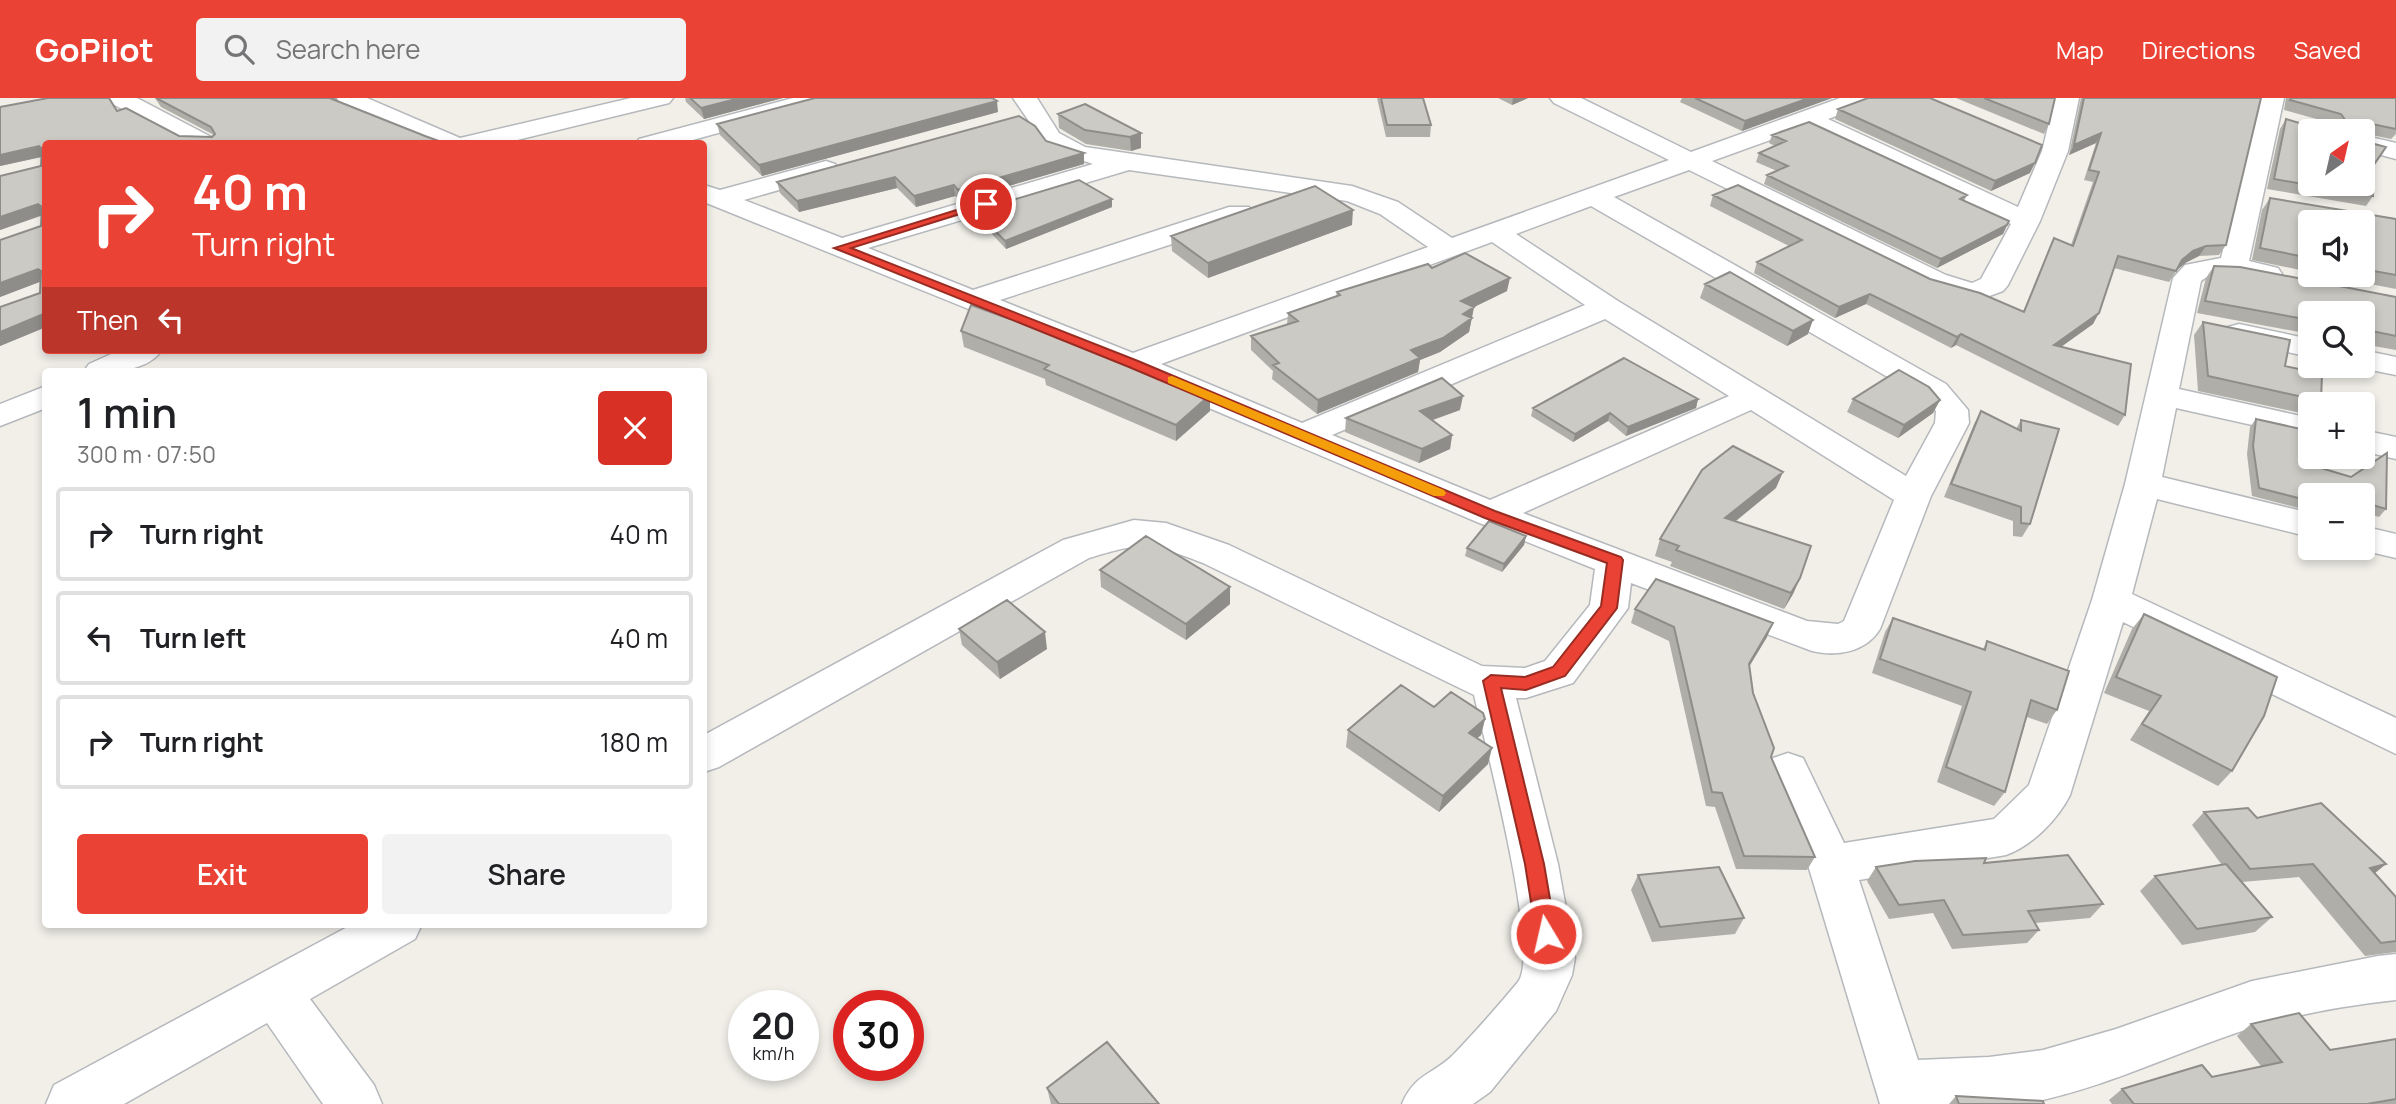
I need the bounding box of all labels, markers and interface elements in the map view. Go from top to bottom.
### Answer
search box [196,18,686,81]
text: GoPilot [35,27,154,72]
icon: search [220,30,258,68]
text: Search here [276,31,420,67]
text: Map [2056,33,2104,66]
text: Directions [2142,33,2255,66]
text: Saved [2293,33,2361,66]
north arrow [2298,119,2375,196]
map controls [2298,119,2375,560]
text: 40 m [192,158,308,225]
icon: right [77,168,168,259]
pin [956,174,1016,234]
icon: arrive [967,185,1005,223]
button: sound [2298,210,2375,287]
text: Turn right [192,222,335,266]
icon: left [152,301,190,339]
button: search [2298,301,2375,378]
text: Then [77,302,138,338]
text: 1 min [77,383,177,441]
button: close [598,391,672,465]
button: + [2298,392,2375,469]
text: 300 m · 07:50 [77,438,216,470]
button: − [2298,483,2375,560]
icon: right [81,515,119,553]
text: Turn right [140,516,264,552]
text: 40 m [610,516,668,552]
icon: left [81,619,119,657]
text: Turn left [140,620,247,656]
text: 40 m [610,620,668,656]
icon: right [81,723,119,761]
text: Turn right [140,724,264,760]
text: 180 m [600,724,668,760]
button: Exit [77,834,368,914]
button: Share [382,834,672,914]
position arrow [1509,897,1583,971]
speed limit sign: 30 [833,990,924,1081]
text: 20 [752,1002,795,1050]
text: km/h [753,1041,794,1065]

